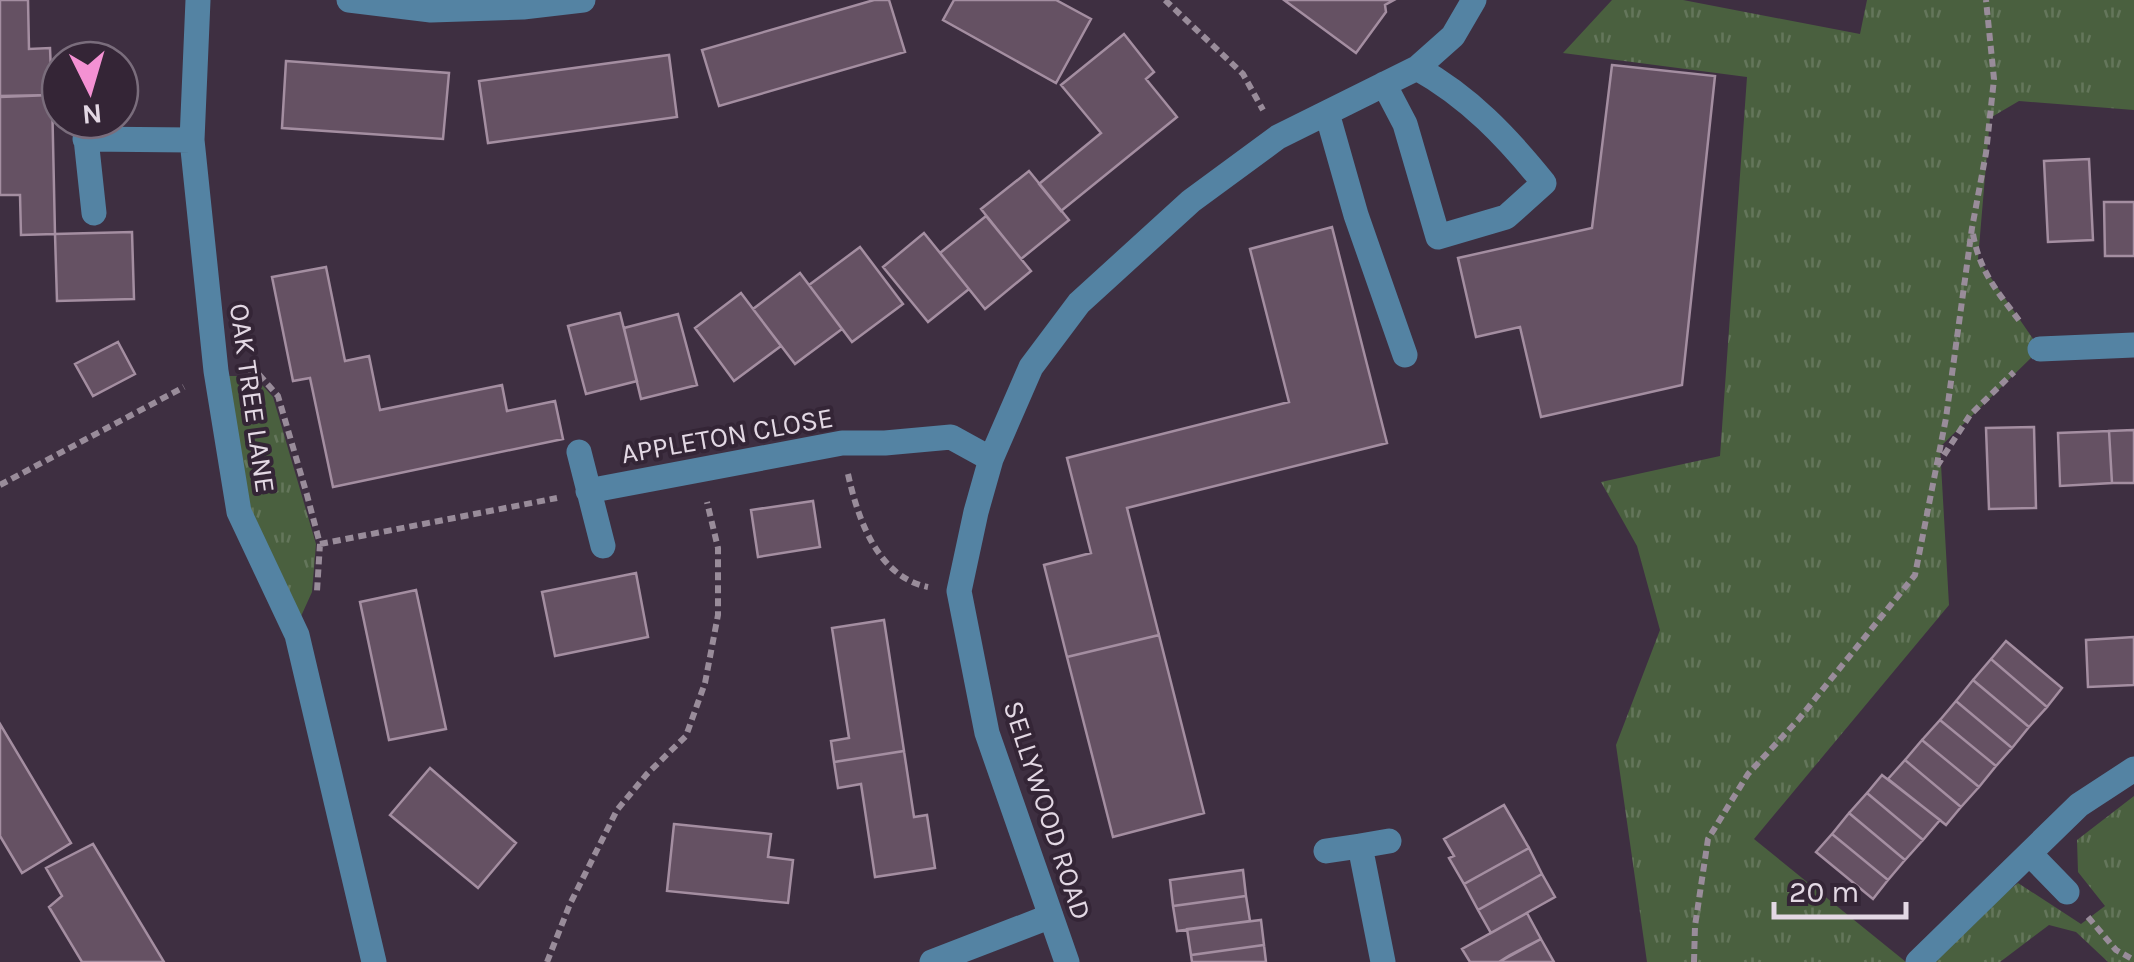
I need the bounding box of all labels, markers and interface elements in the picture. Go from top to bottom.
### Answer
north arrow [40,40,140,140]
text: N [81,97,104,132]
street label: OAK TREE LANE [223,301,282,495]
street label: APPLETON CLOSE [618,401,836,470]
street label: SELLYWOOD ROAD [997,696,1099,924]
scale bar [1774,857,1906,919]
text: 20 m [1789,874,1859,910]

